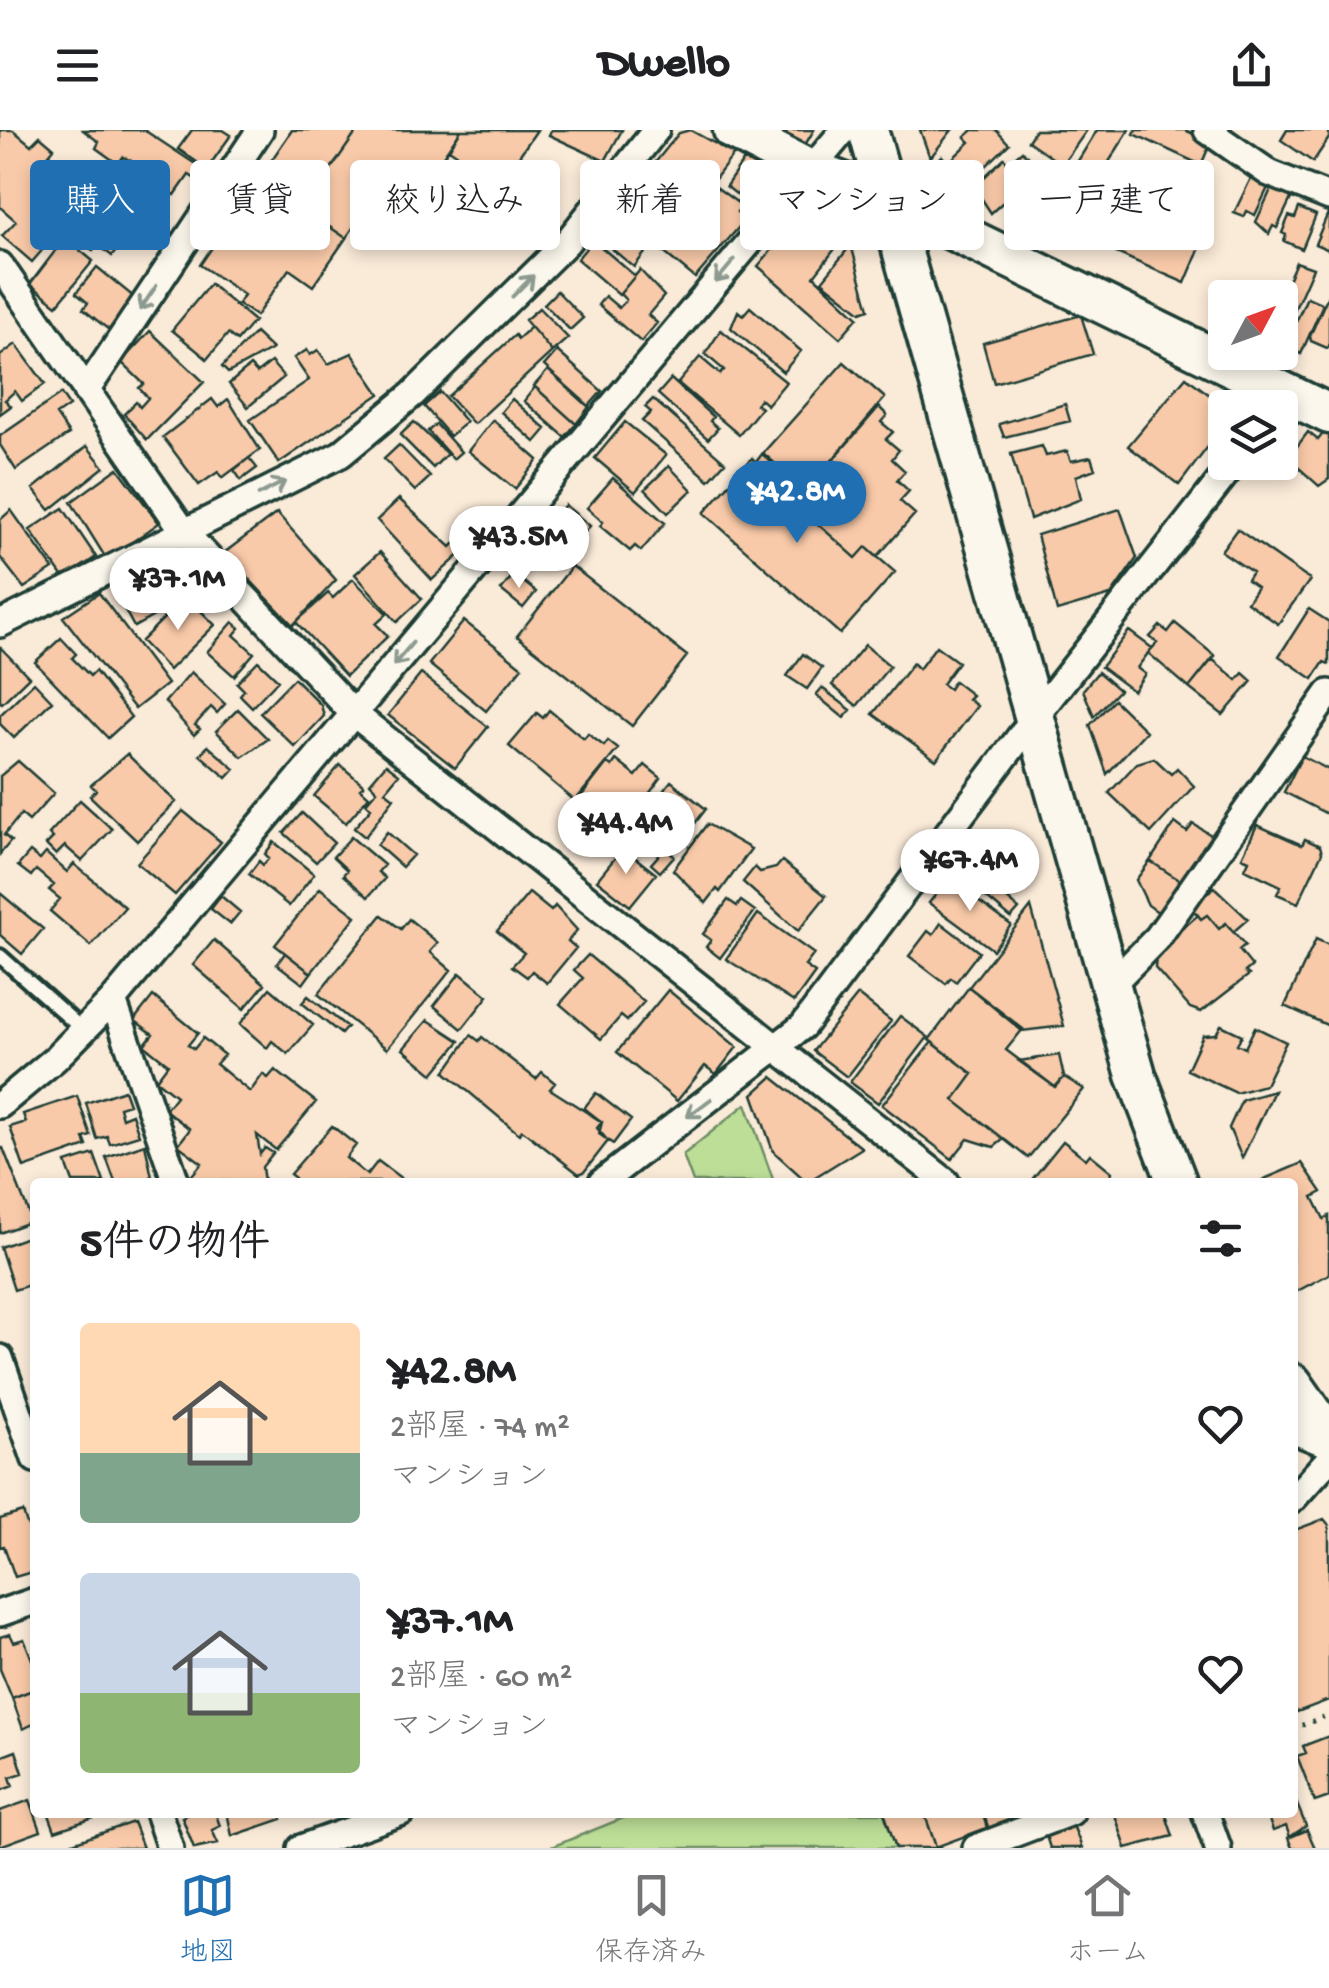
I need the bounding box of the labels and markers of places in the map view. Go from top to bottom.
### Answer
pin: ¥42.8M [716,461,878,546]
pin: ¥43.5M [438,506,600,591]
pin: ¥37.1M [97,548,259,633]
pin: ¥44.4M [545,792,707,877]
pin: ¥67.4M [889,829,1051,914]

